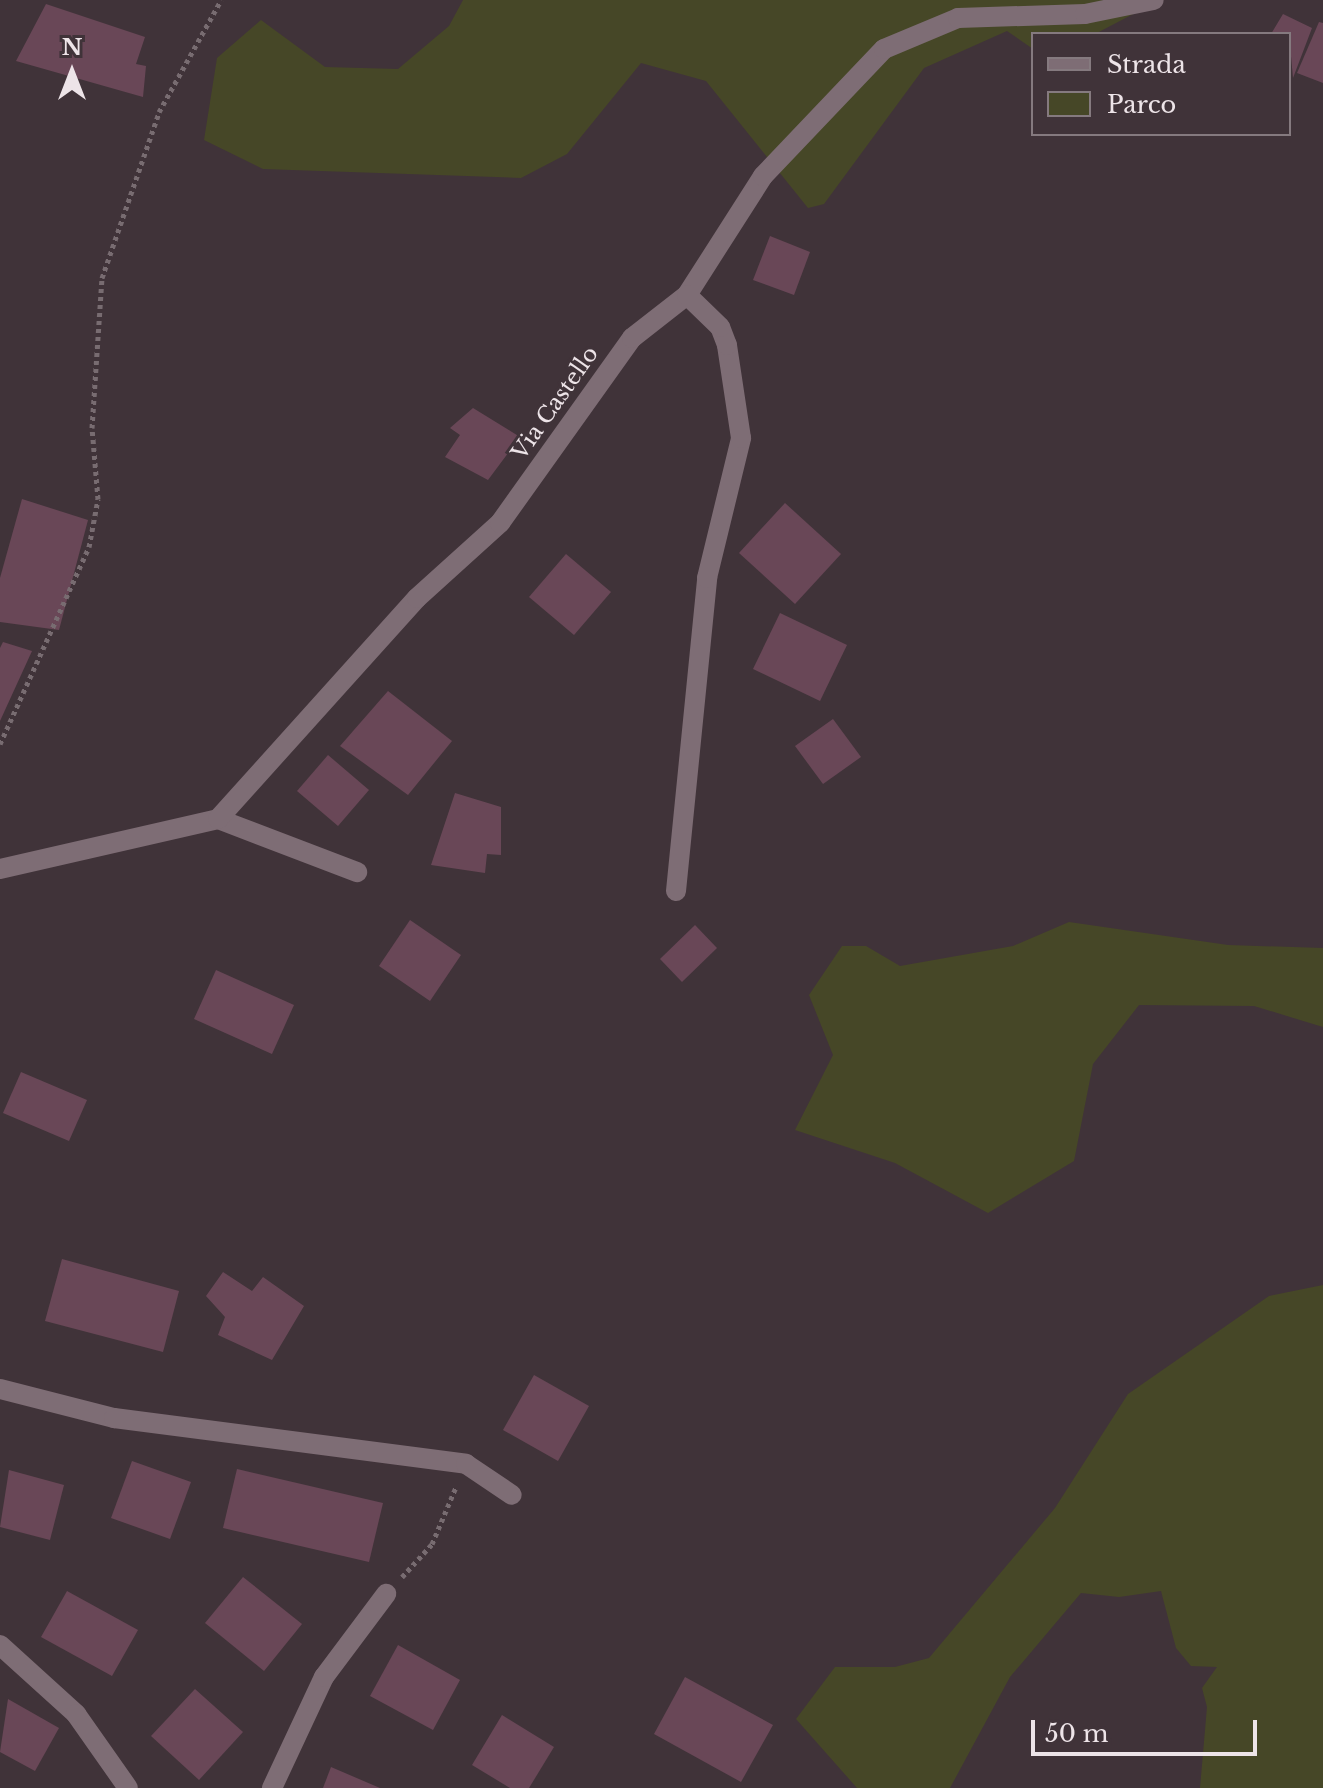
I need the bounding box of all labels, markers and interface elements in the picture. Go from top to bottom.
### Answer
north arrow [32,32,112,112]
legend [1031,32,1291,136]
text: N [62,34,82,61]
text: Strada [1107,50,1186,79]
text: Parco [1107,90,1176,119]
street label: Via Castello [506,341,604,465]
scale bar [1035,1704,1261,1754]
text: 50 m [1045,1719,1108,1748]

